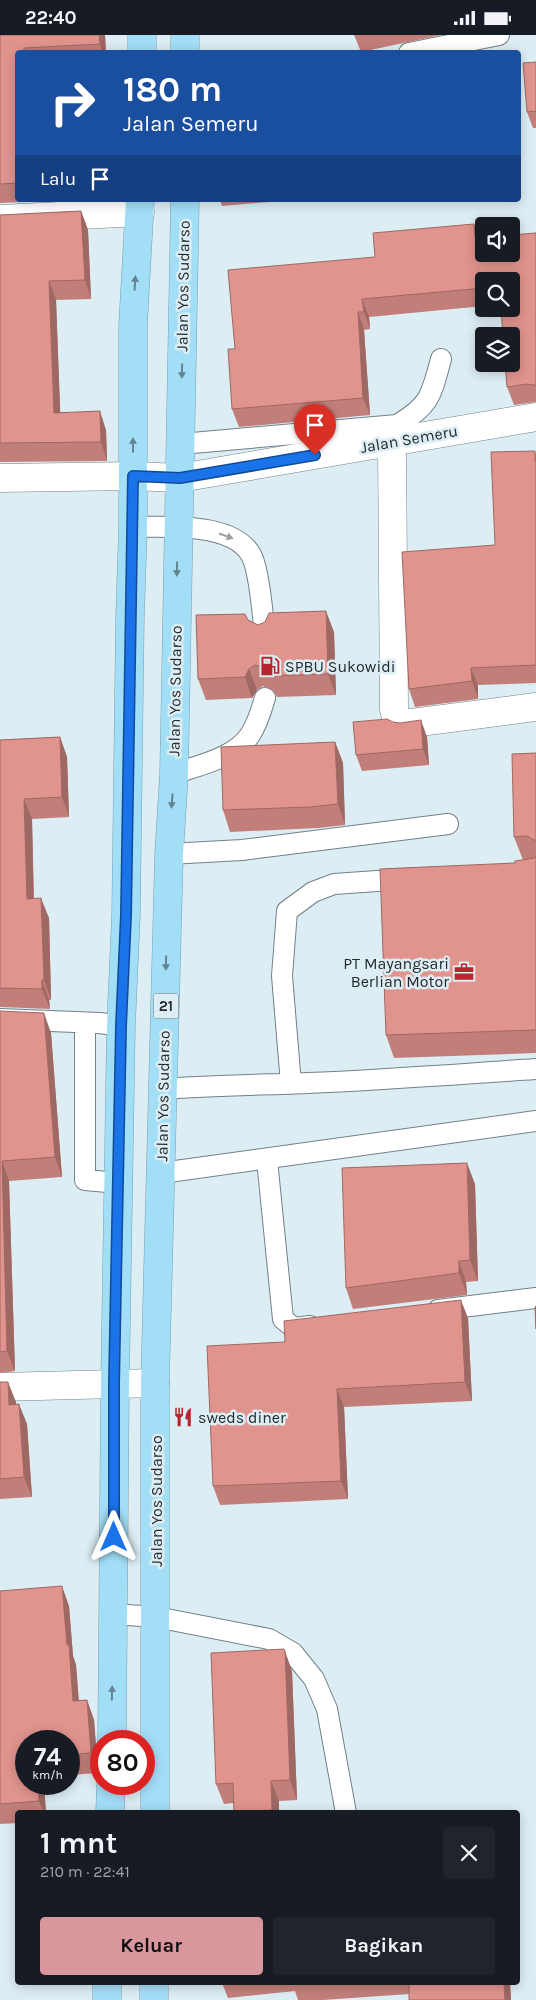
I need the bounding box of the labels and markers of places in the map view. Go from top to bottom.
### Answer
pin [294,404,336,455]
fuel station icon: SPBU Sukowidi [259,655,281,677]
place label: SPBU Sukowidi [285,657,395,676]
place label: PT Mayangsari Berlian Motor [343,954,449,991]
office icon: PT Mayangsari Berlian Motor [453,961,475,983]
restaurant icon: sweds diner [172,1406,194,1428]
place label: sweds diner [198,1408,286,1427]

